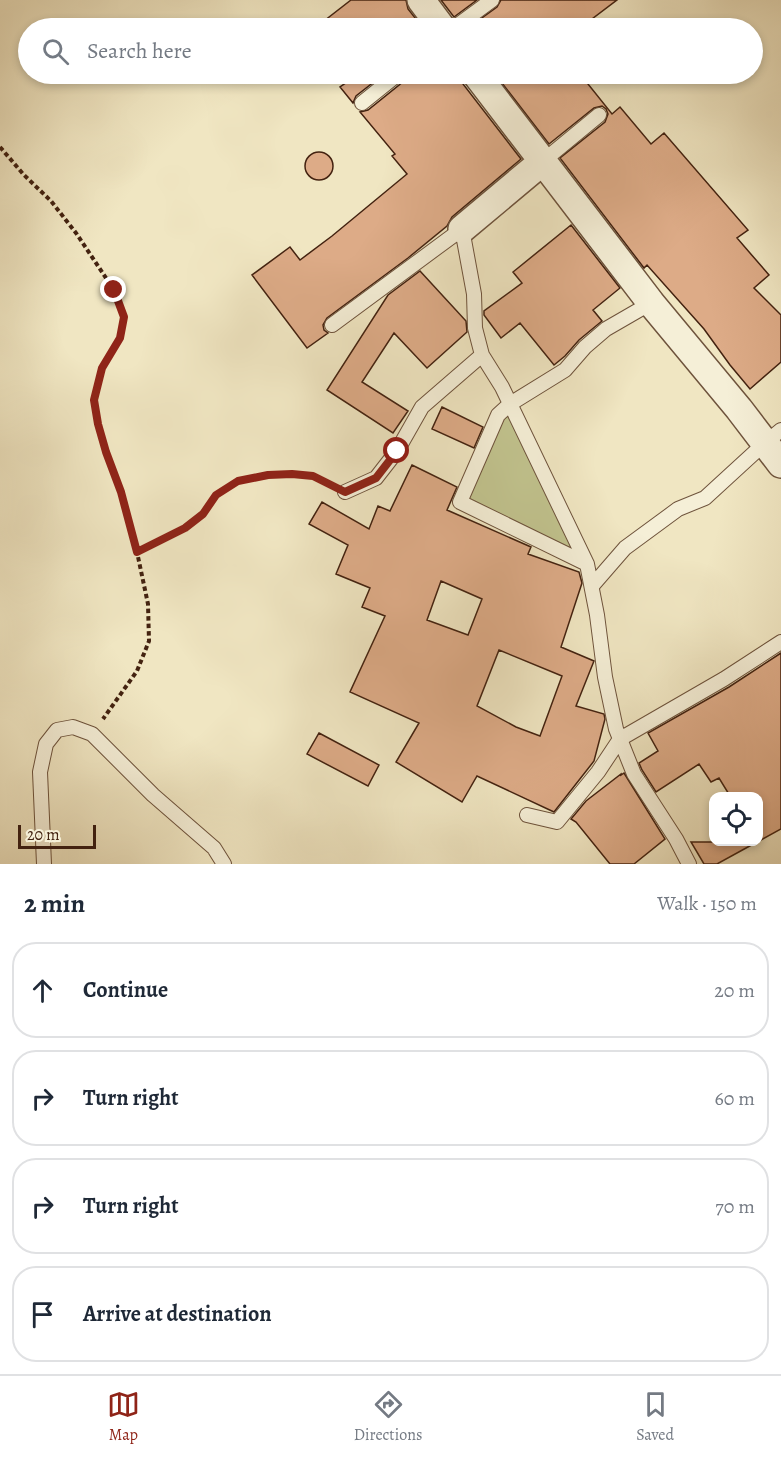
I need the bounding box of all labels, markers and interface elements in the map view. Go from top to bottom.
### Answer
search box [18,18,763,84]
icon: search [39,35,72,68]
text: Search here [87,36,192,66]
route end [100,276,126,302]
route start [383,437,409,463]
map controls [709,792,763,846]
button: locate [709,792,763,846]
scale bar [18,822,96,850]
text: 20 m [27,824,60,846]
text: 2 min [24,886,85,921]
text: Walk · 150 m [657,890,757,917]
icon: ahead [26,974,59,1007]
text: Continue [83,975,168,1005]
text: 20 m [714,977,755,1004]
icon: right [26,1082,59,1115]
text: Turn right [83,1083,179,1113]
text: 60 m [715,1085,755,1112]
icon: right [26,1190,59,1223]
text: Turn right [83,1191,179,1221]
text: 70 m [715,1193,755,1220]
icon: arrive [26,1298,59,1331]
text: Arrive at destination [83,1299,272,1329]
tab: Map [107,1388,140,1446]
tab: Directions [354,1388,422,1446]
tab: Saved [636,1388,674,1446]

